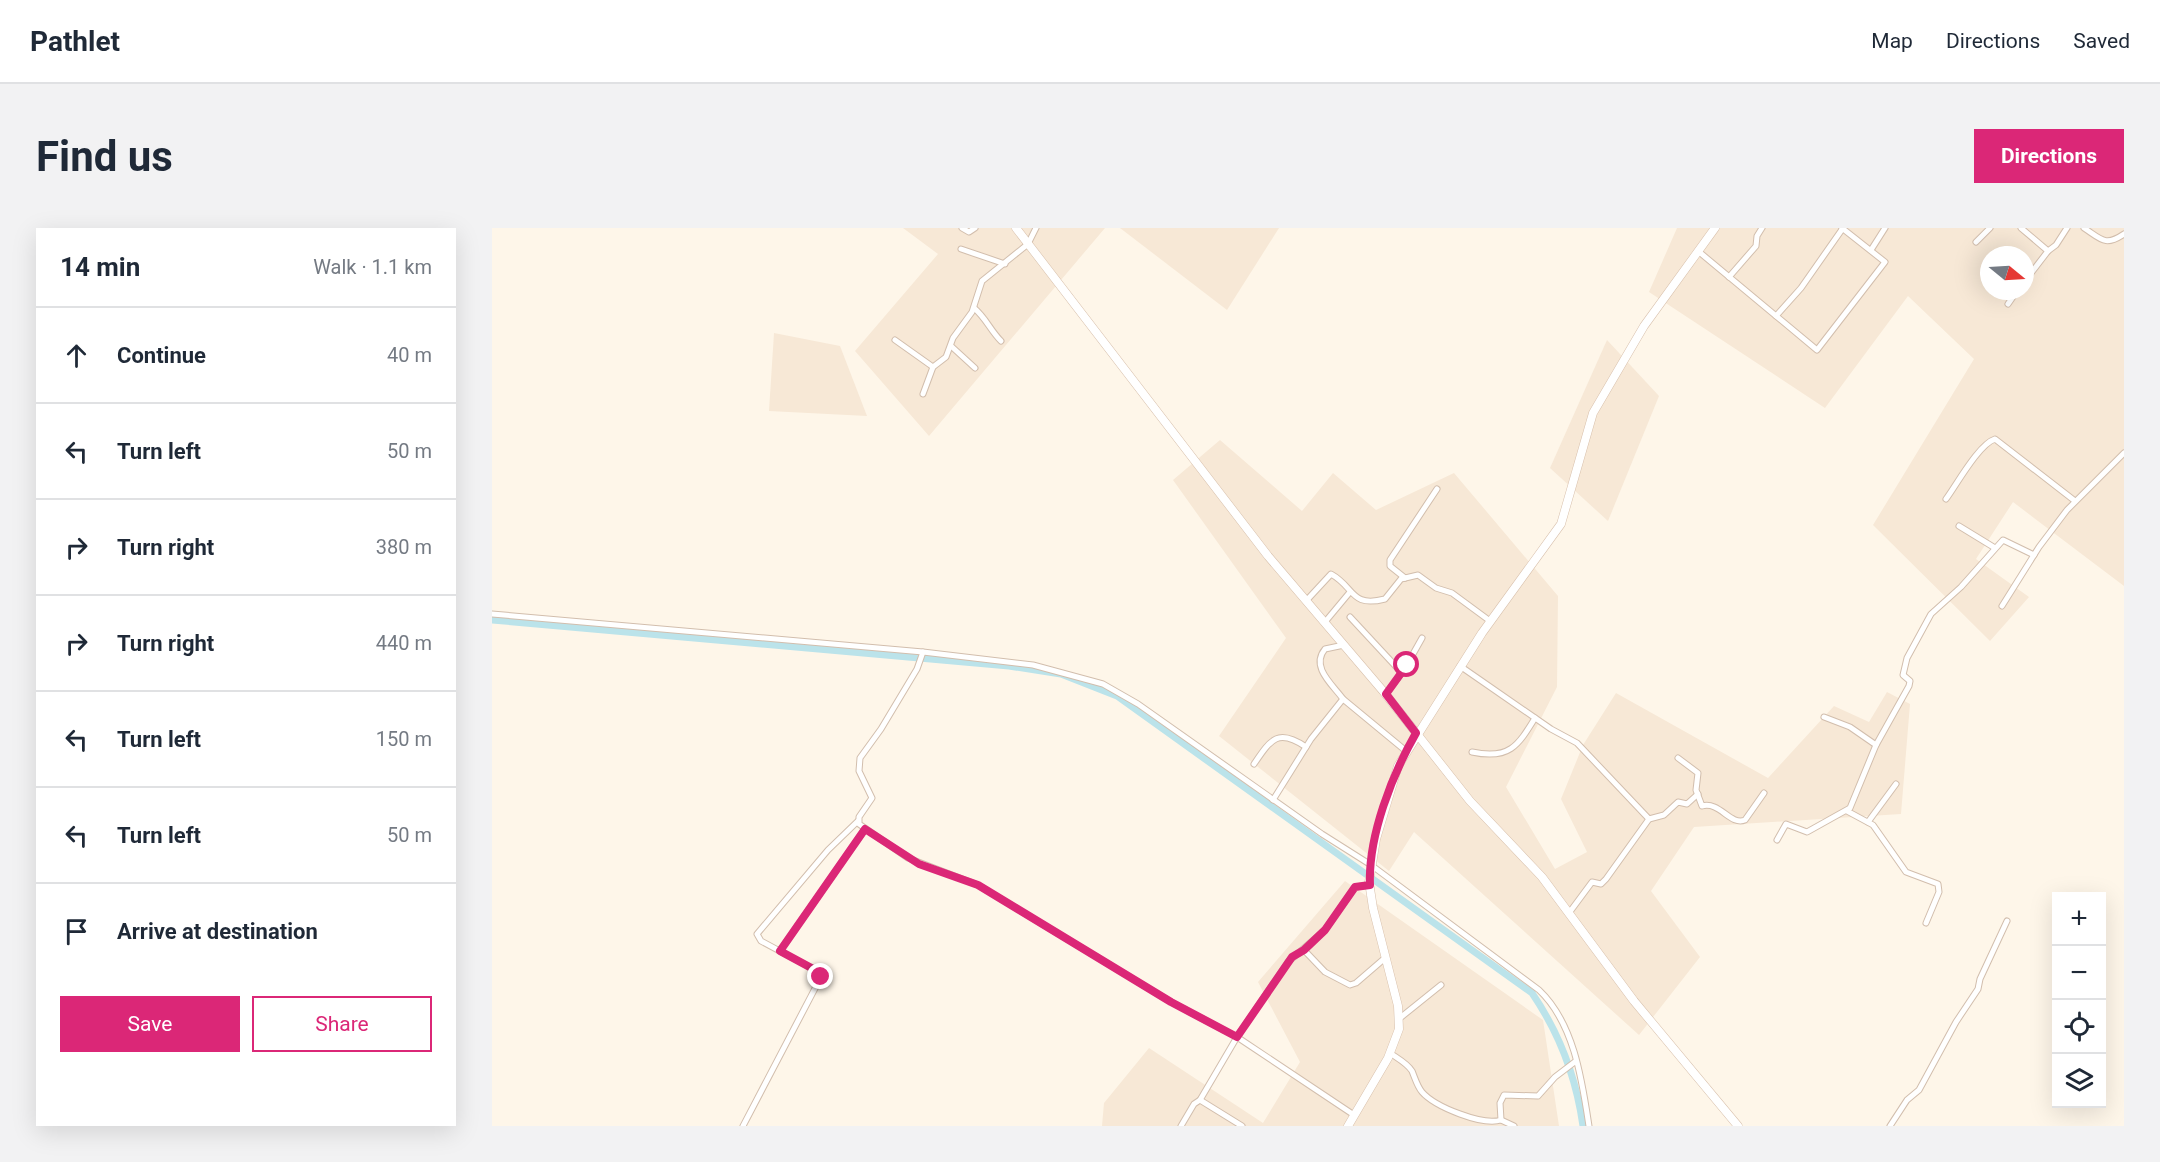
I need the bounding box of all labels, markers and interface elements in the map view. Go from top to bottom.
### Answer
text: Pathlet [30,25,120,58]
text: Map [1871,29,1913,53]
text: Directions [1946,29,2040,53]
text: Saved [2073,29,2130,53]
button: Directions [1974,129,2124,183]
text: Find us [36,132,173,181]
north arrow [1980,246,2034,300]
text: 14 min [60,252,140,282]
text: Walk · 1.1 km [313,255,432,279]
icon: ahead [60,339,93,372]
text: Continue [117,343,206,368]
text: 40 m [387,343,432,367]
icon: left [60,435,93,468]
text: Turn left [117,439,201,464]
text: 50 m [387,439,432,463]
icon: right [60,531,93,564]
text: Turn right [117,535,214,560]
text: 380 m [376,535,432,559]
icon: right [60,627,93,660]
text: Turn right [117,631,214,656]
text: 440 m [376,631,432,655]
route start [1393,651,1419,677]
icon: left [60,723,93,756]
text: Turn left [117,727,201,752]
text: 150 m [376,727,432,751]
icon: left [60,819,93,852]
text: Turn left [117,823,201,848]
text: 50 m [387,823,432,847]
map controls [2052,892,2106,1108]
button: + [2052,892,2106,946]
icon: arrive [60,915,93,948]
text: Arrive at destination [117,919,318,944]
button: − [2052,946,2106,1000]
route end [807,963,833,989]
button: Save [60,996,240,1052]
button: Share [252,996,432,1052]
button: locate [2052,1000,2106,1054]
button: layers [2052,1054,2106,1108]

